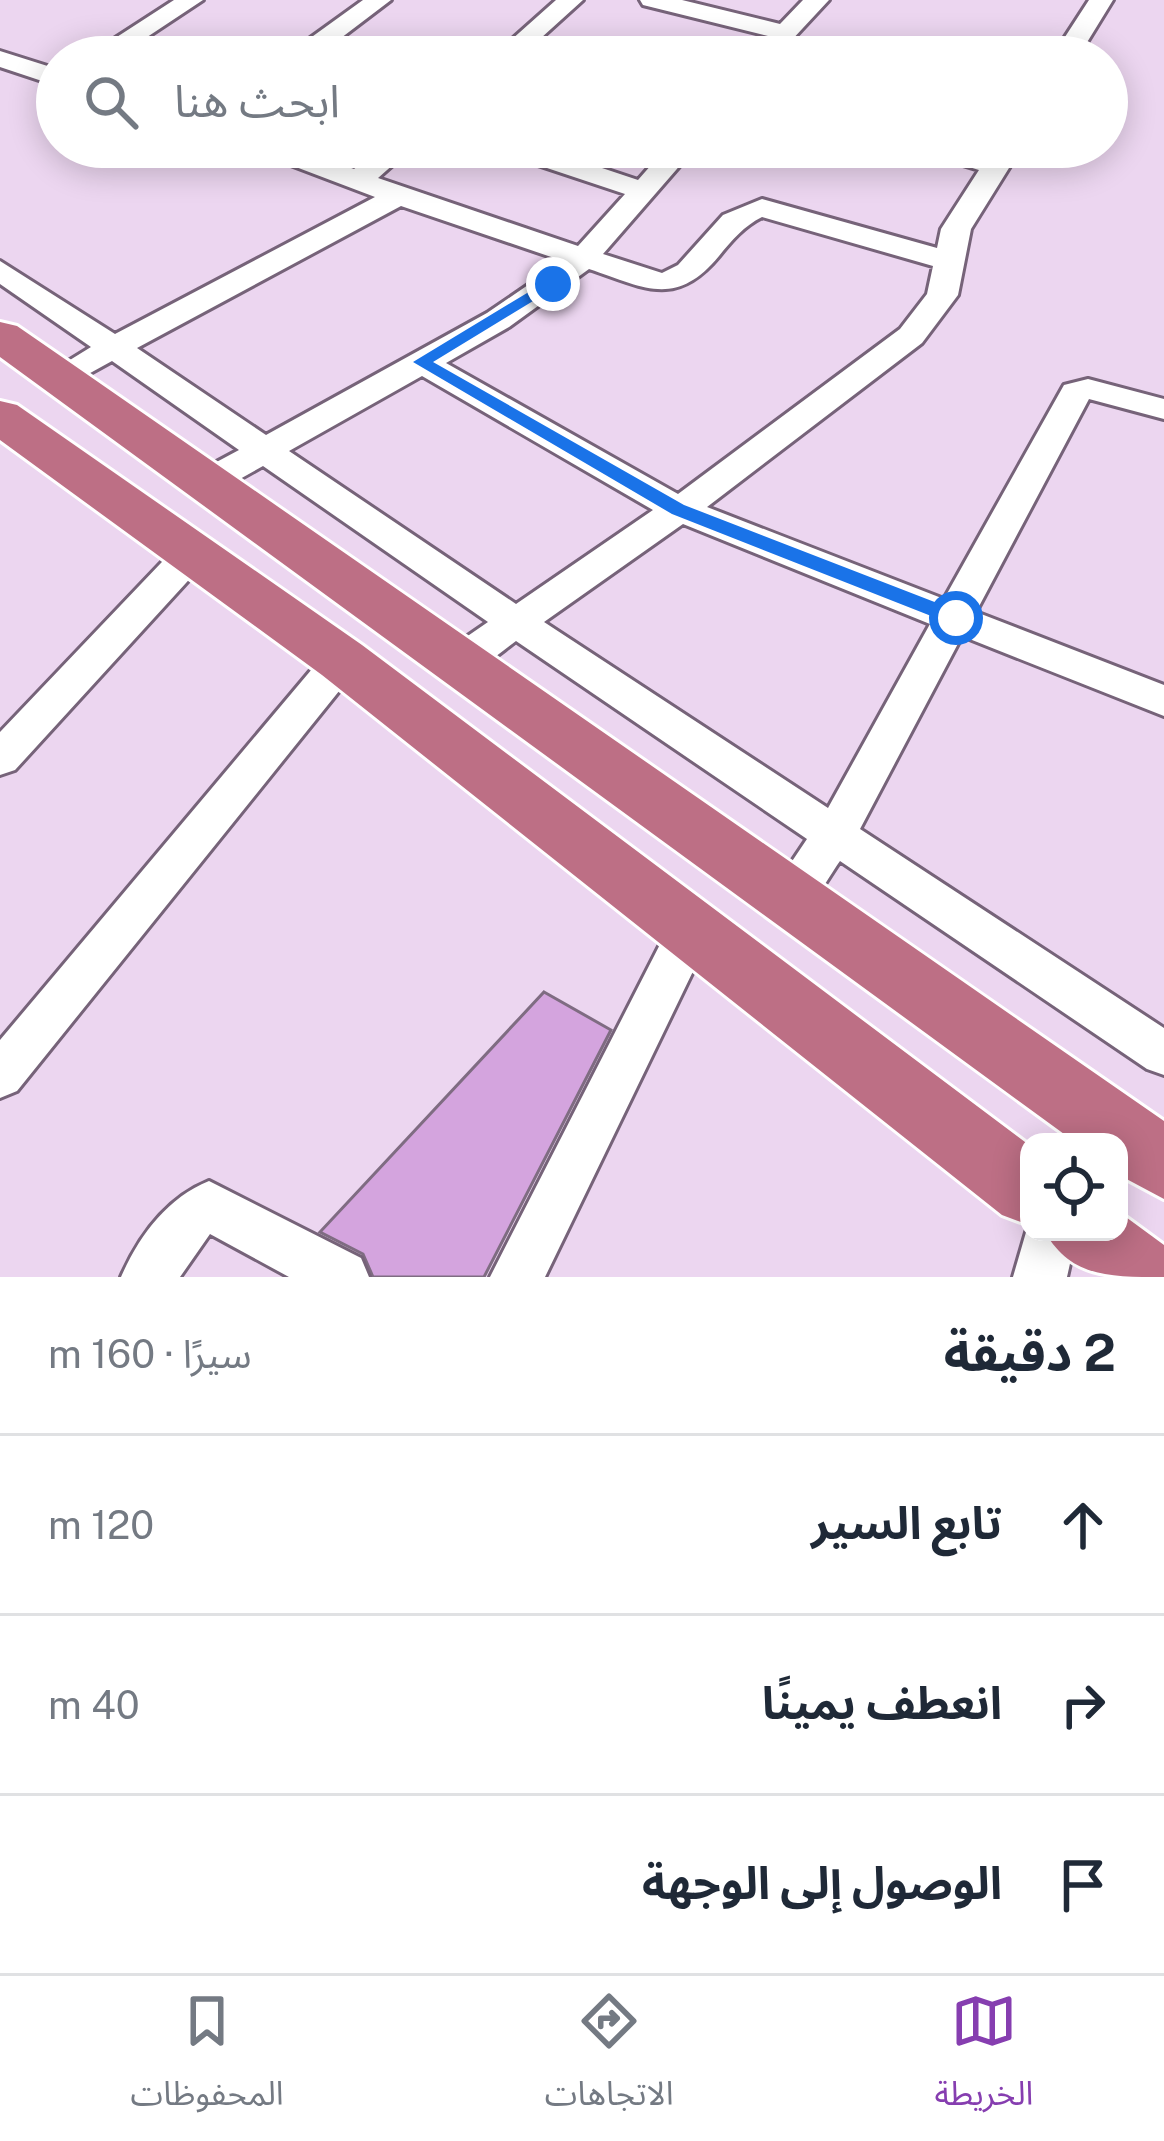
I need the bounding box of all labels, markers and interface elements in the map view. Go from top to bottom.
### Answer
search box [36,36,1128,168]
icon: search [78,69,144,135]
text: ابحث هنا [174,74,340,127]
route end [526,257,580,311]
route start [929,591,983,645]
map controls [1020,1133,1128,1241]
button: locate [1020,1133,1128,1241]
text: 2 دقيقة [944,1323,1116,1382]
text: سيرًا · 160 m [48,1331,252,1377]
icon: ahead [1050,1492,1116,1558]
text: تابع السير [811,1496,1002,1549]
text: 120 m [48,1502,154,1548]
icon: right [1050,1672,1116,1738]
text: انعطف يمينًا [762,1676,1002,1729]
text: 40 m [48,1682,140,1728]
icon: arrive [1050,1852,1116,1918]
text: الوصول إلى الوجهة [642,1856,1002,1909]
tab: المحفوظات [131,1988,284,2129]
tab: الاتجاهات [545,1988,674,2129]
tab: الخريطة [935,1988,1033,2129]

